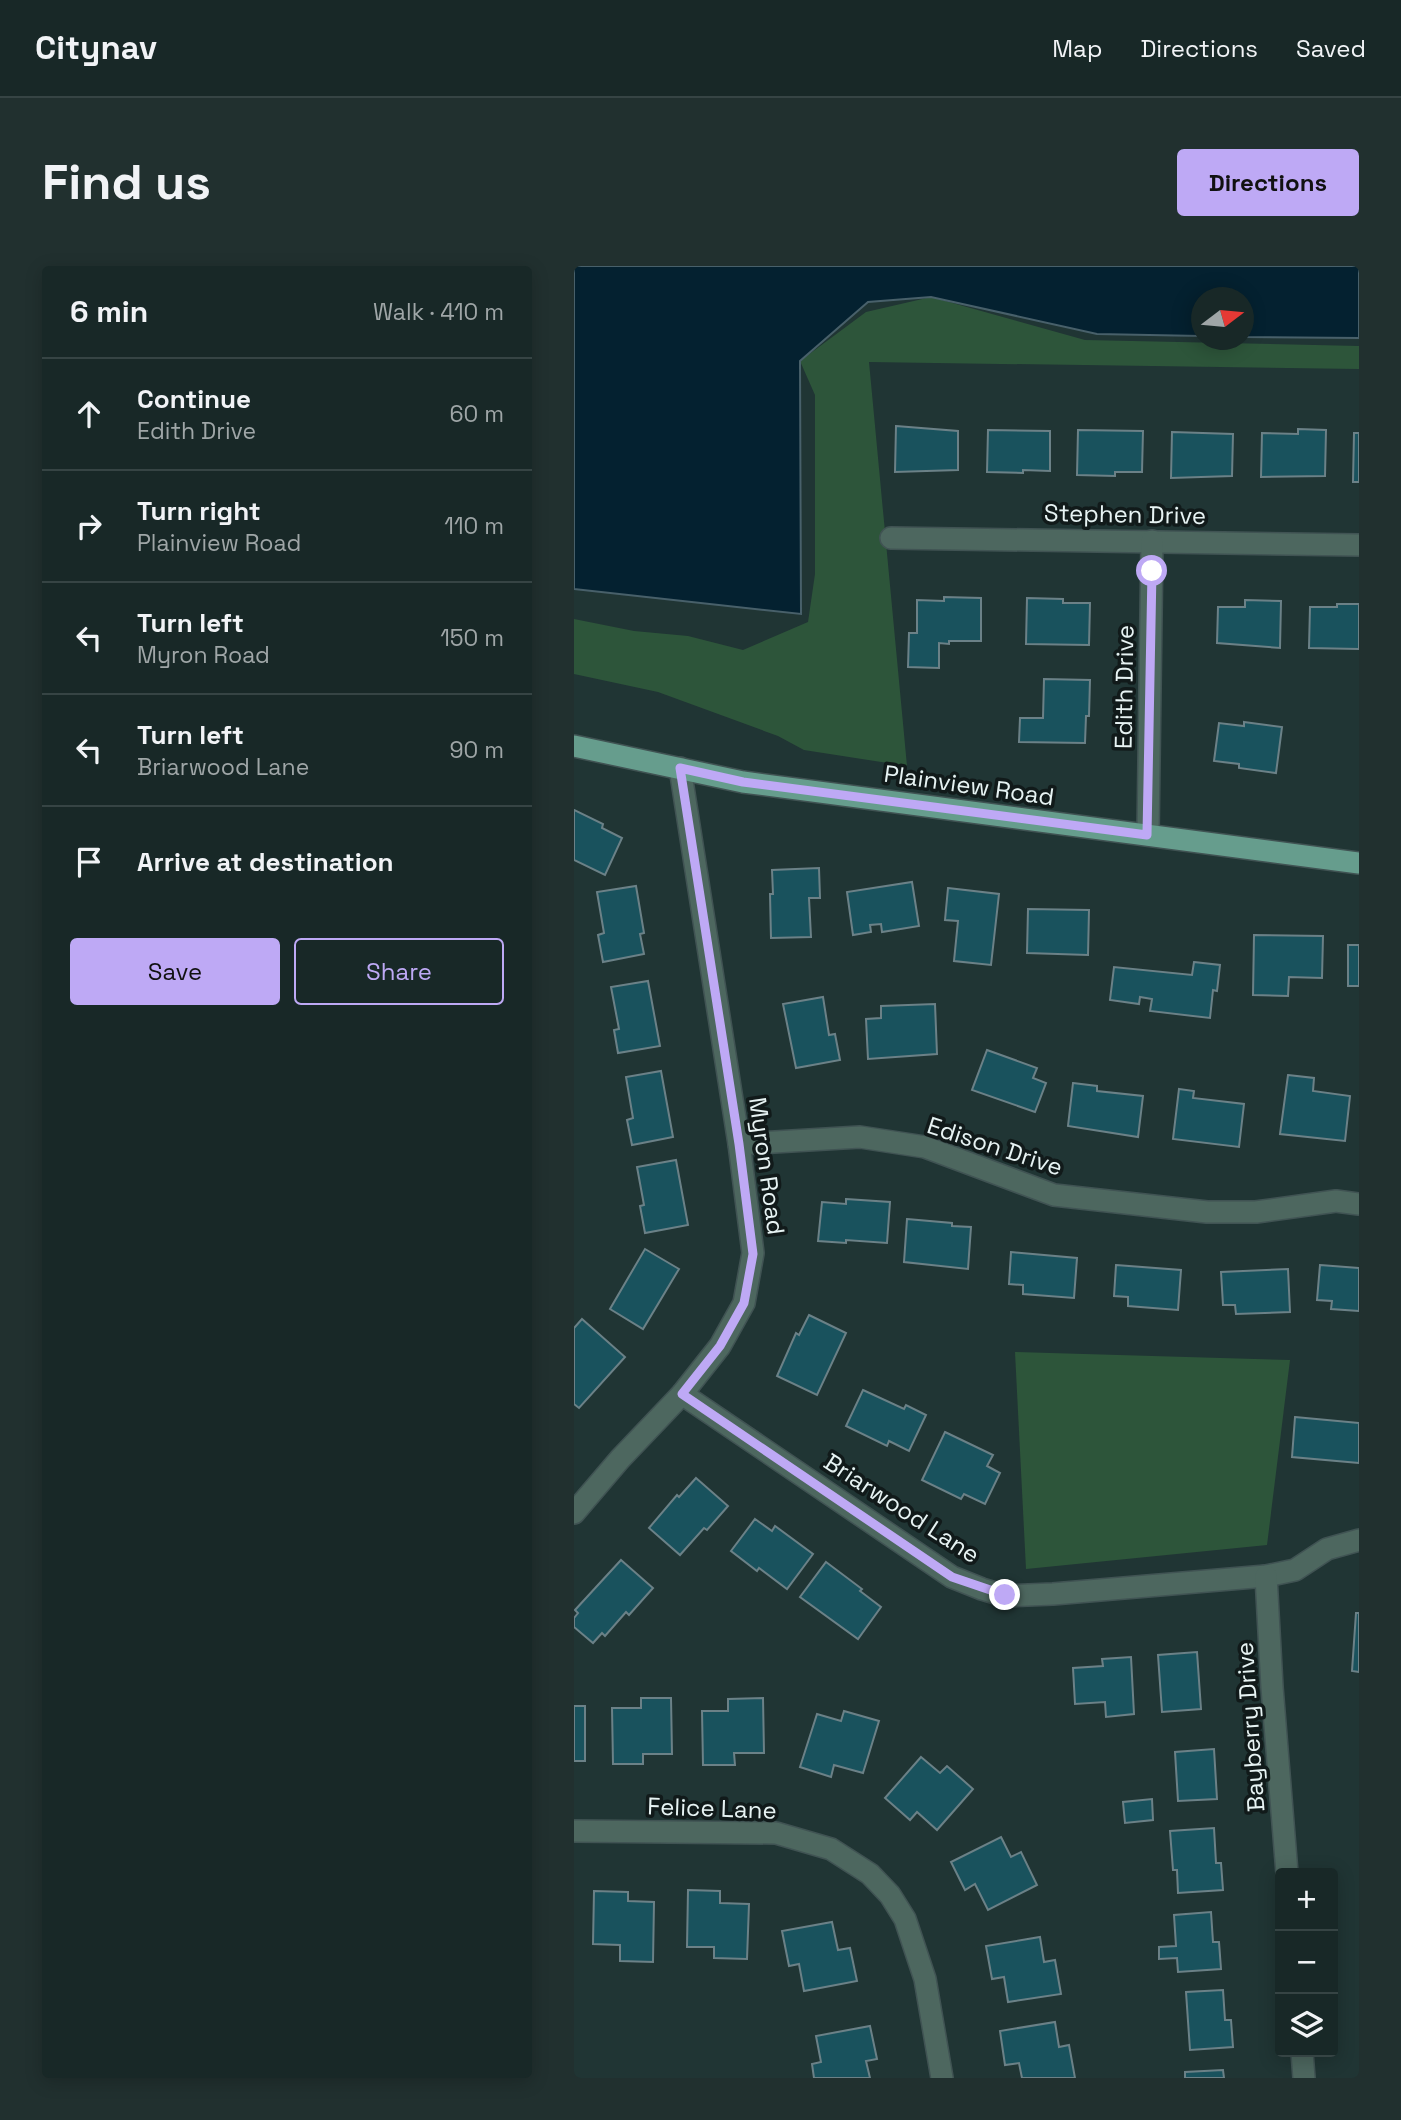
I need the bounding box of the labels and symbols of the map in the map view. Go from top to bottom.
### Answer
north arrow [1191,287,1254,350]
street label: Stephen Drive [1044,497,1206,531]
route start [1136,555,1167,586]
street label: Edith Drive [1107,625,1141,749]
street label: Plainview Road [882,758,1056,812]
street label: Myron Road [742,1095,792,1237]
street label: Edison Drive [923,1110,1067,1182]
street label: Briarwood Lane [818,1446,986,1570]
route end [989,1579,1020,1610]
street label: Bayberry Drive [1229,1641,1271,1813]
street label: Felice Lane [647,1790,777,1826]

